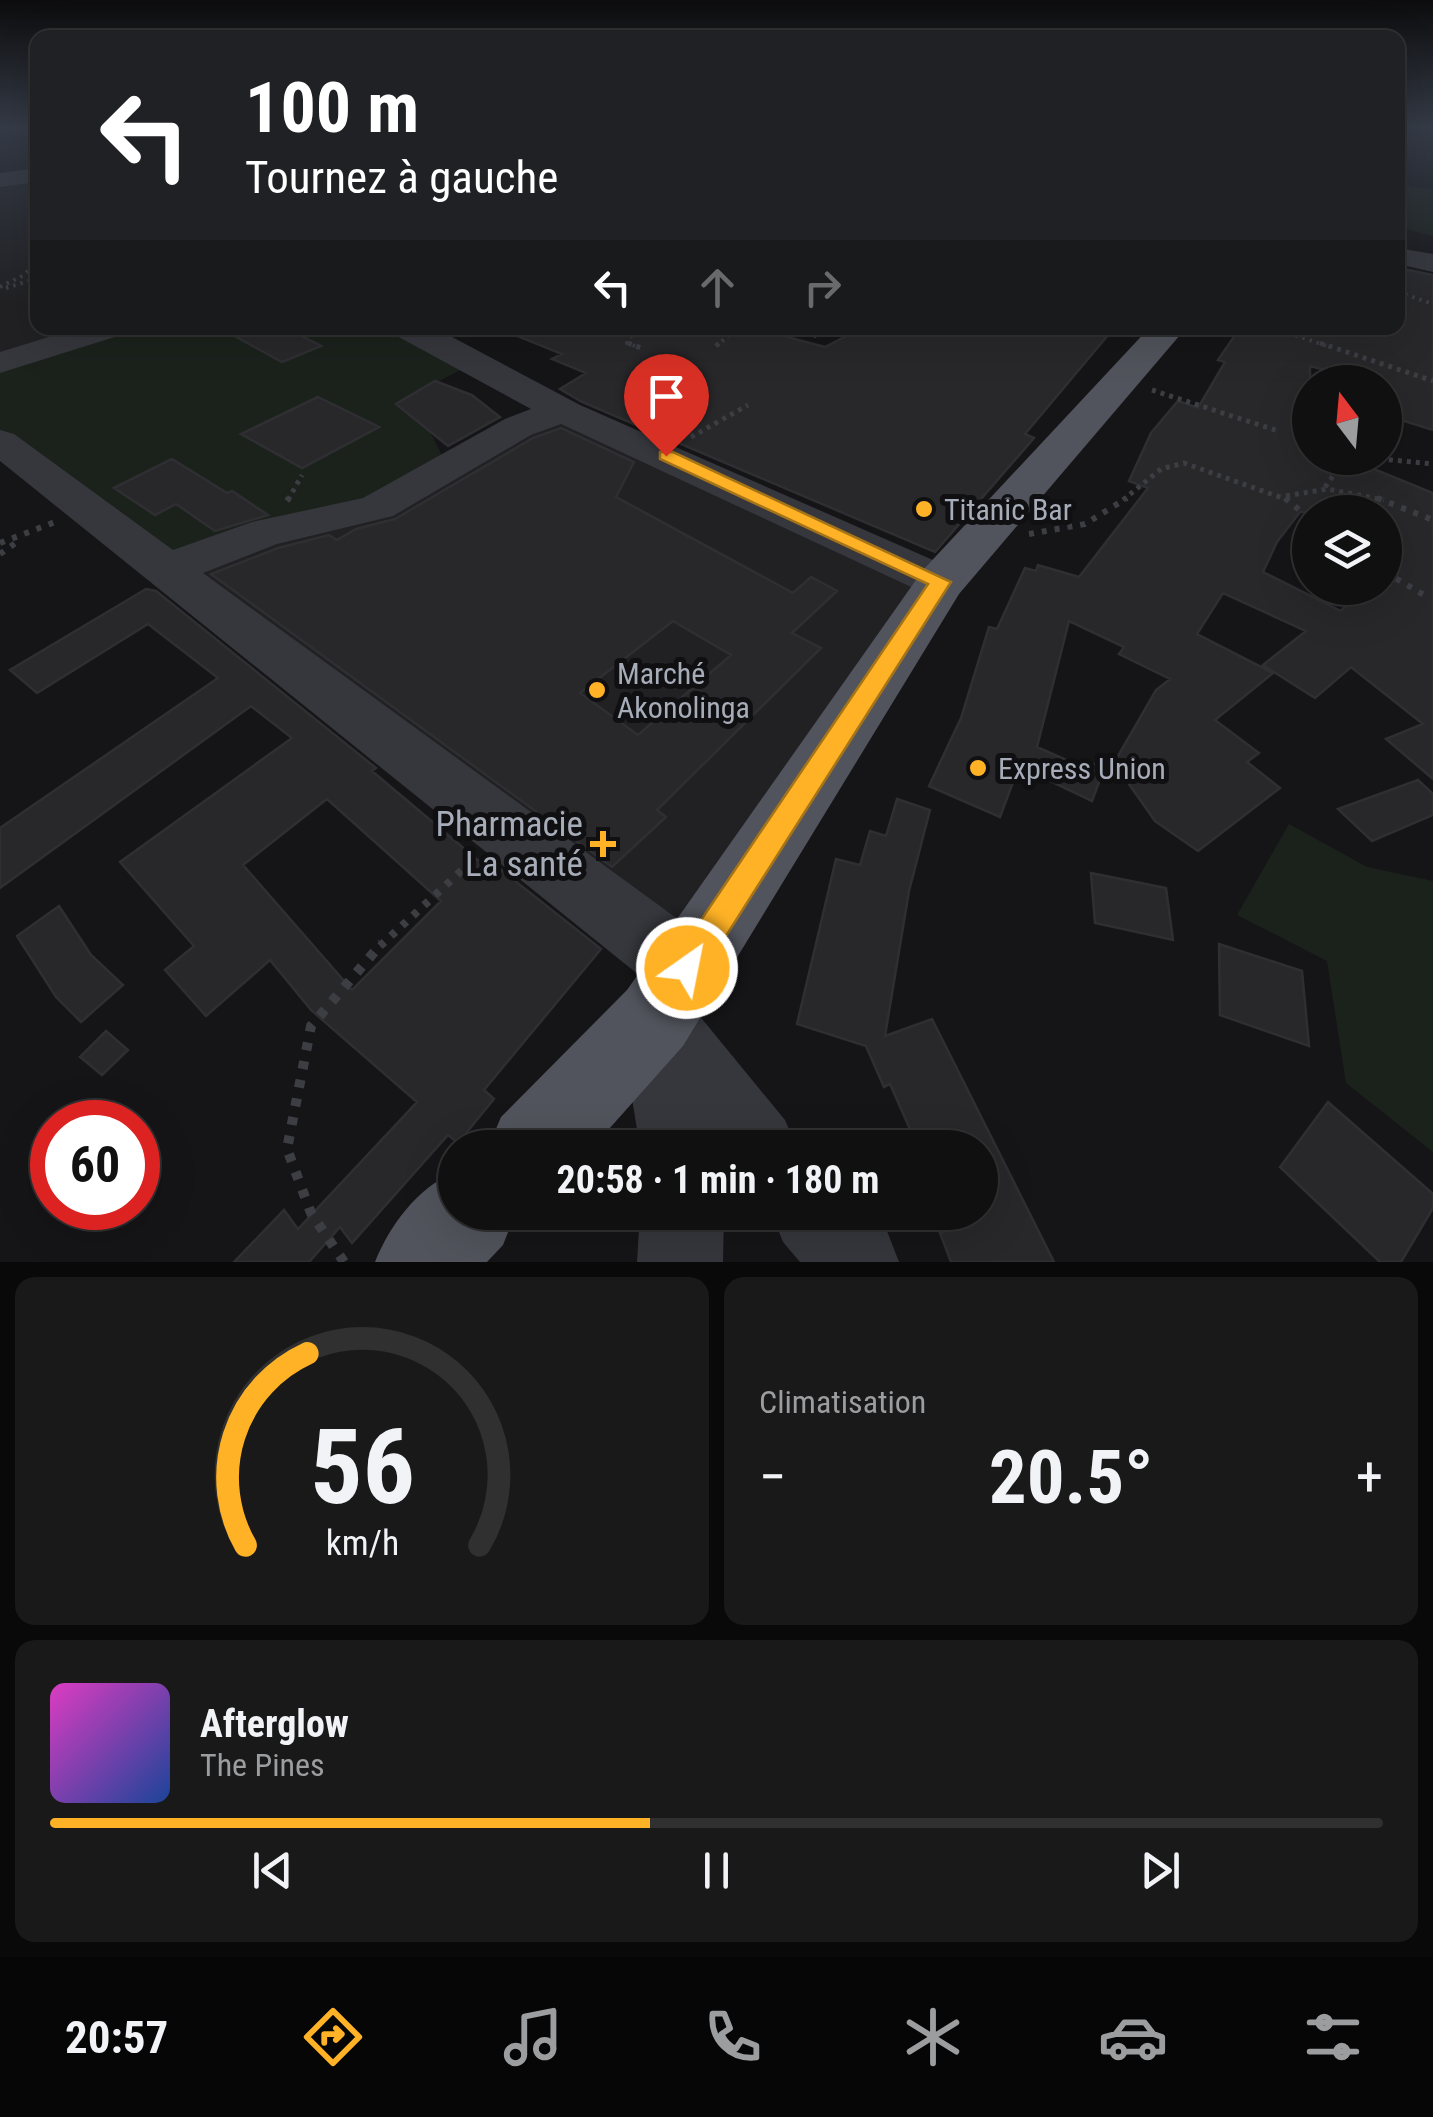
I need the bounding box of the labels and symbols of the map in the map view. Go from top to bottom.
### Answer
pin [624,354,709,457]
north arrow [1292,365,1402,475]
place label: Titanic Bar [944,492,1072,527]
marker: Titanic Bar [913,498,935,520]
place label: Marché Akonolinga [617,656,750,725]
marker: Marché Akonolinga [586,679,608,701]
place label: Express Union [998,751,1166,786]
marker: Express Union [967,757,989,779]
place label: Pharmacie La santé [436,804,583,885]
marker: Pharmacie La santé [592,833,614,855]
position arrow [635,916,739,1020]
speed limit sign: 60 [30,1100,160,1230]

